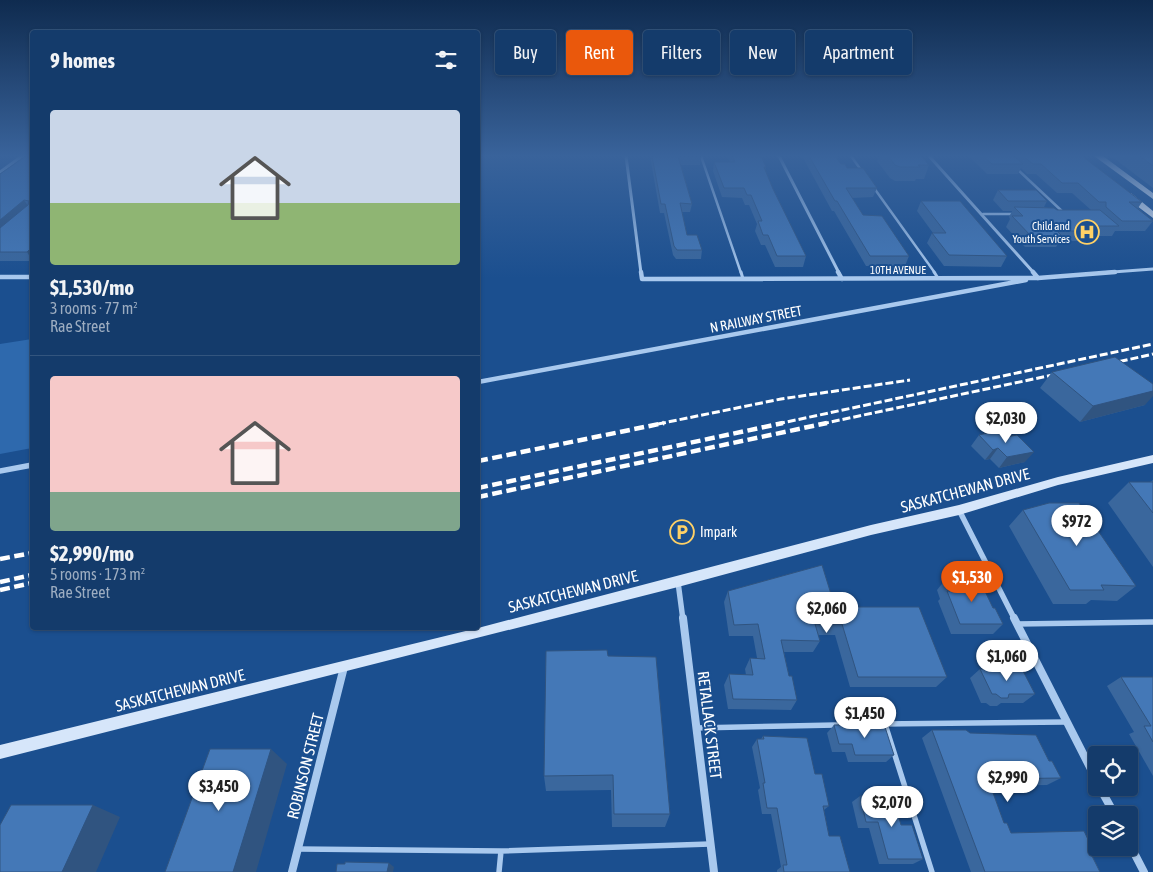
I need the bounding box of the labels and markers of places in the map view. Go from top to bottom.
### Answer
hospital icon: Child and Youth Services [1074,219,1100,245]
place label: Child and Youth Services [1012,220,1070,245]
pin: $2,030 [965,402,1047,444]
pin: $972 [1047,504,1107,547]
parking icon: Impark [669,519,695,545]
place label: Impark [700,524,737,540]
pin: $1,530 [931,560,1013,603]
pin: $2,060 [786,592,868,634]
pin: $1,060 [966,640,1048,682]
pin: $1,450 [824,696,906,739]
pin: $2,990 [967,760,1049,803]
pin: $3,450 [178,770,260,812]
pin: $2,070 [851,786,933,828]

